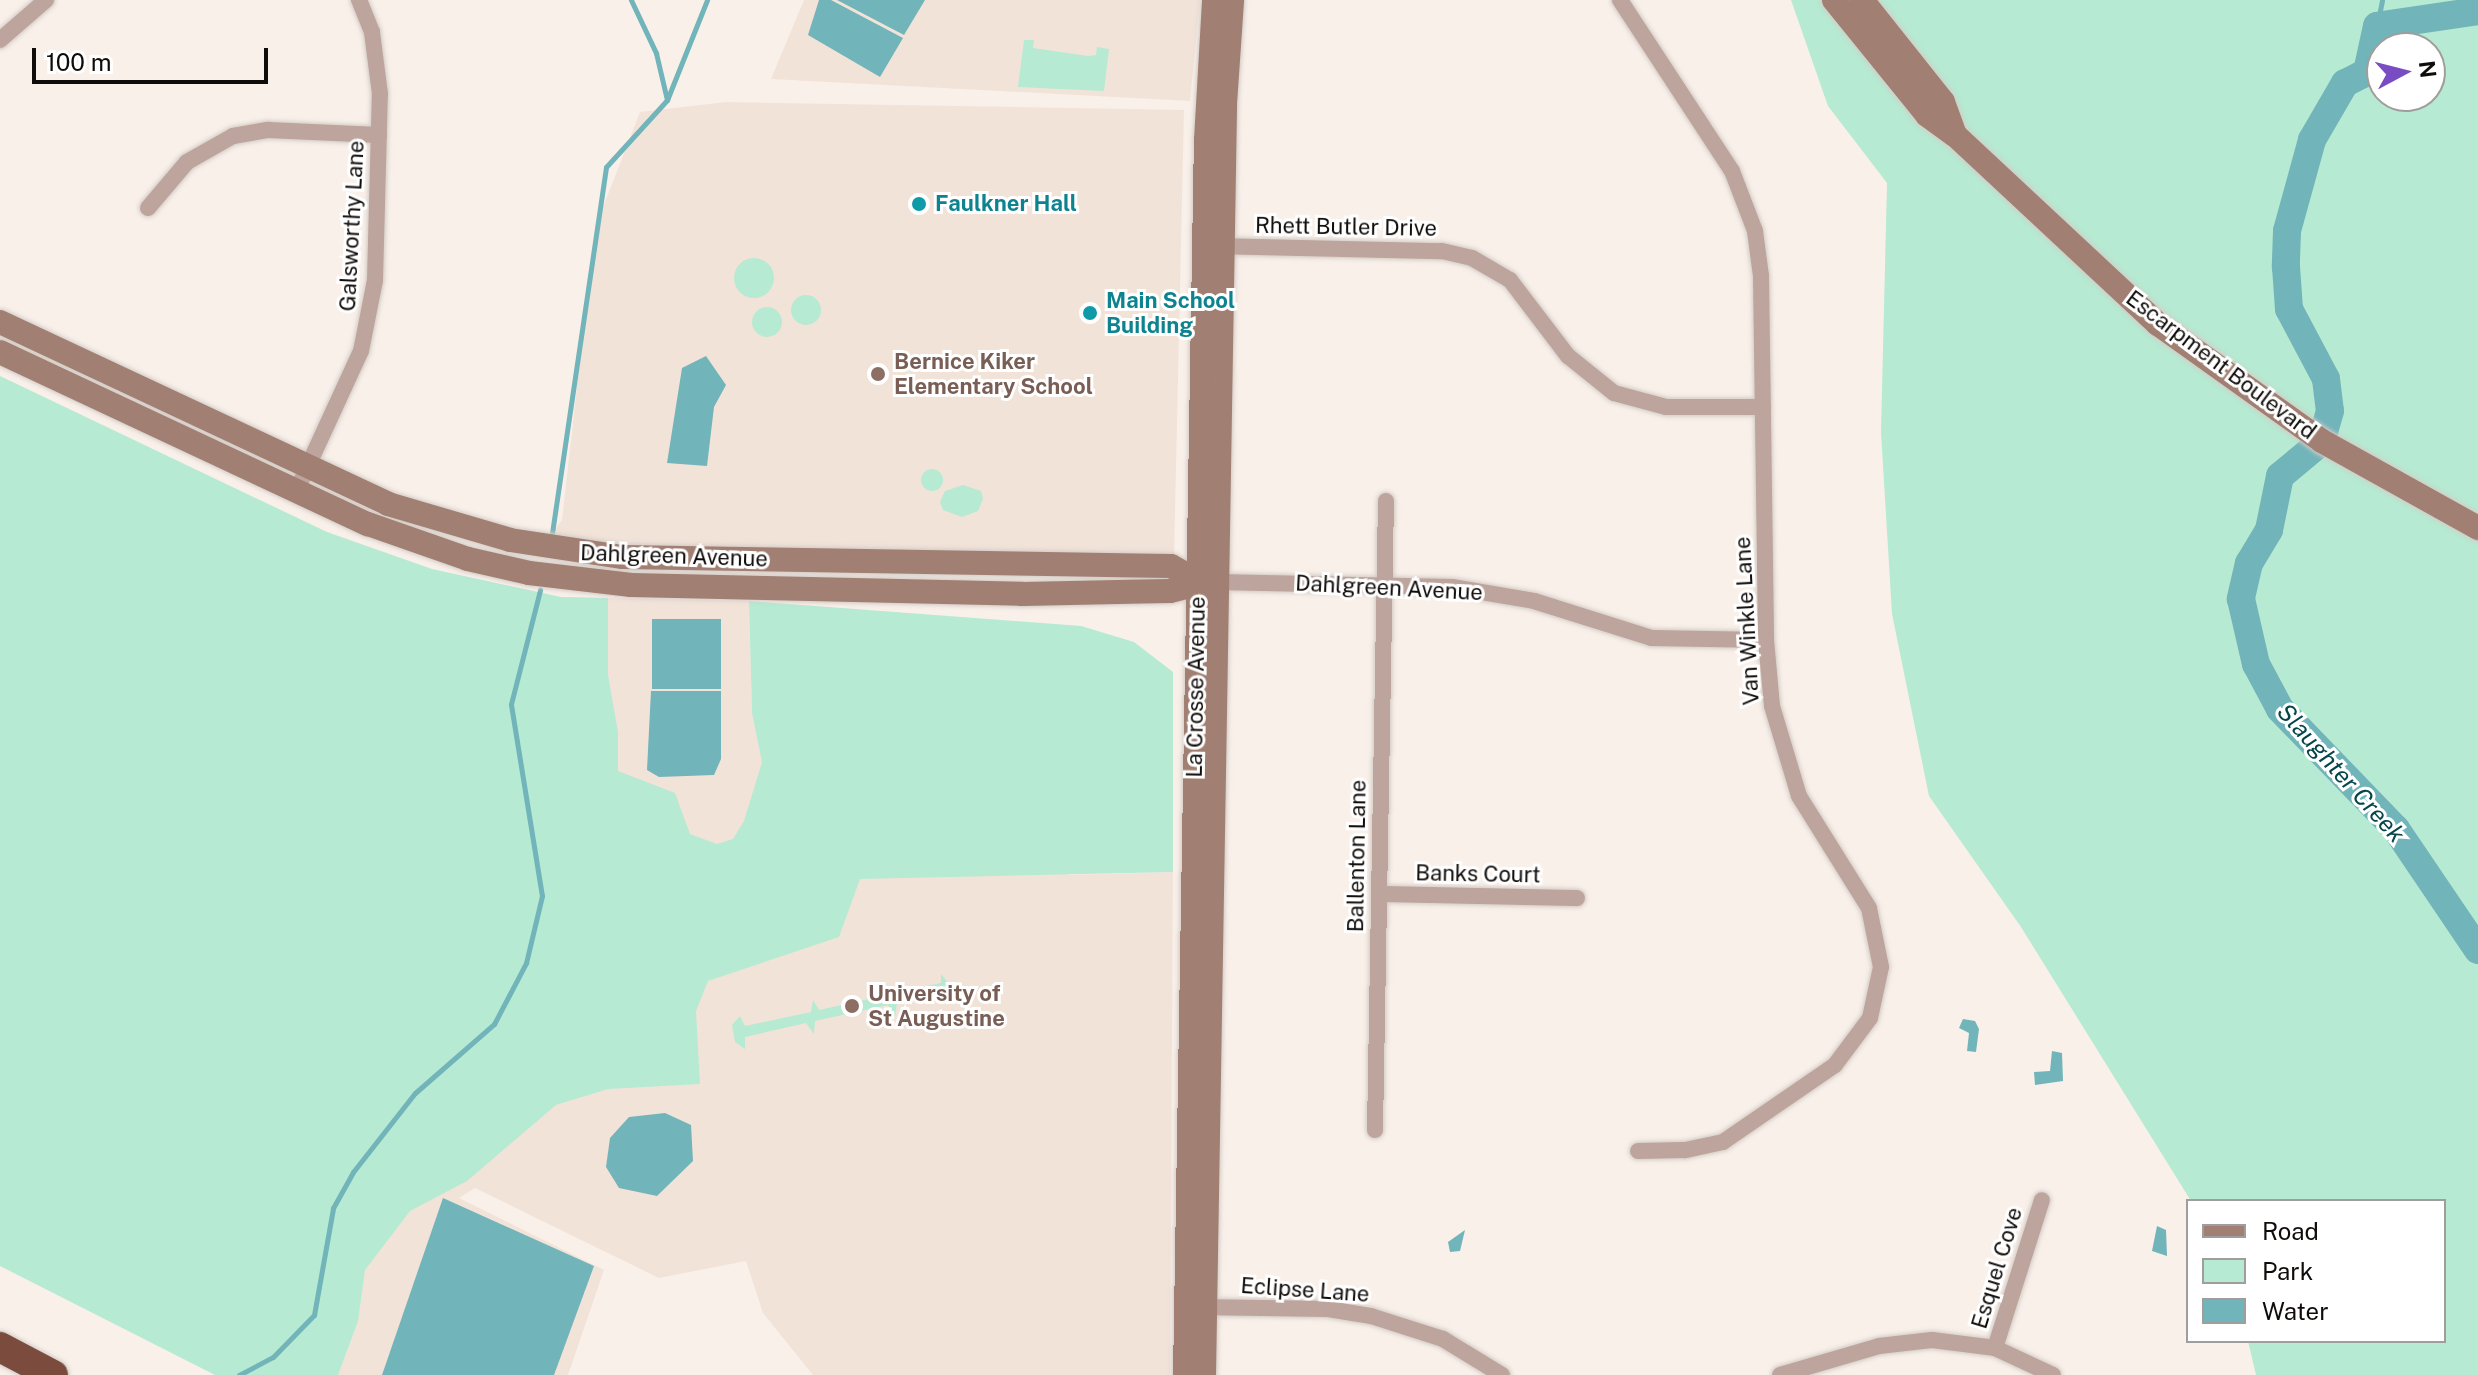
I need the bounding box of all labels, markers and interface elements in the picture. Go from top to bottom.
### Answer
scale bar [36,32,272,82]
north arrow [2366,32,2446,112]
text: 100 m [46,48,112,76]
text: N [2414,59,2442,79]
street label: Galsworthy Lane [334,140,370,312]
place label: Faulkner Hall [935,191,1077,217]
marker: Faulkner Hall [910,195,928,213]
street label: Rhett Butler Drive [1255,212,1437,242]
street label: Escarpment Boulevard [2121,285,2321,445]
place label: Main School Building [1106,287,1235,338]
marker: Main School Building [1081,304,1099,322]
place label: Bernice Kiker Elementary School [894,348,1093,400]
marker: Bernice Kiker Elementary School [869,365,887,383]
street label: Van Winkle Lane [1729,536,1765,706]
street label: Dahlgreen Avenue [580,540,768,572]
street label: Dahlgreen Avenue [1295,570,1483,606]
street label: La Crosse Avenue [1181,596,1211,778]
water label: Slaughter Creek [2271,698,2411,848]
street label: Ballenton Lane [1342,780,1372,932]
street label: Banks Court [1415,860,1541,888]
place label: University of St Augustine [868,980,1005,1032]
marker: University of St Augustine [843,997,861,1015]
legend [2186,1199,2446,1343]
street label: Esquel Cove [1966,1204,2028,1332]
text: Road [2262,1217,2319,1245]
text: Park [2262,1257,2313,1285]
street label: Eclipse Lane [1240,1272,1370,1308]
text: Water [2262,1297,2329,1325]

